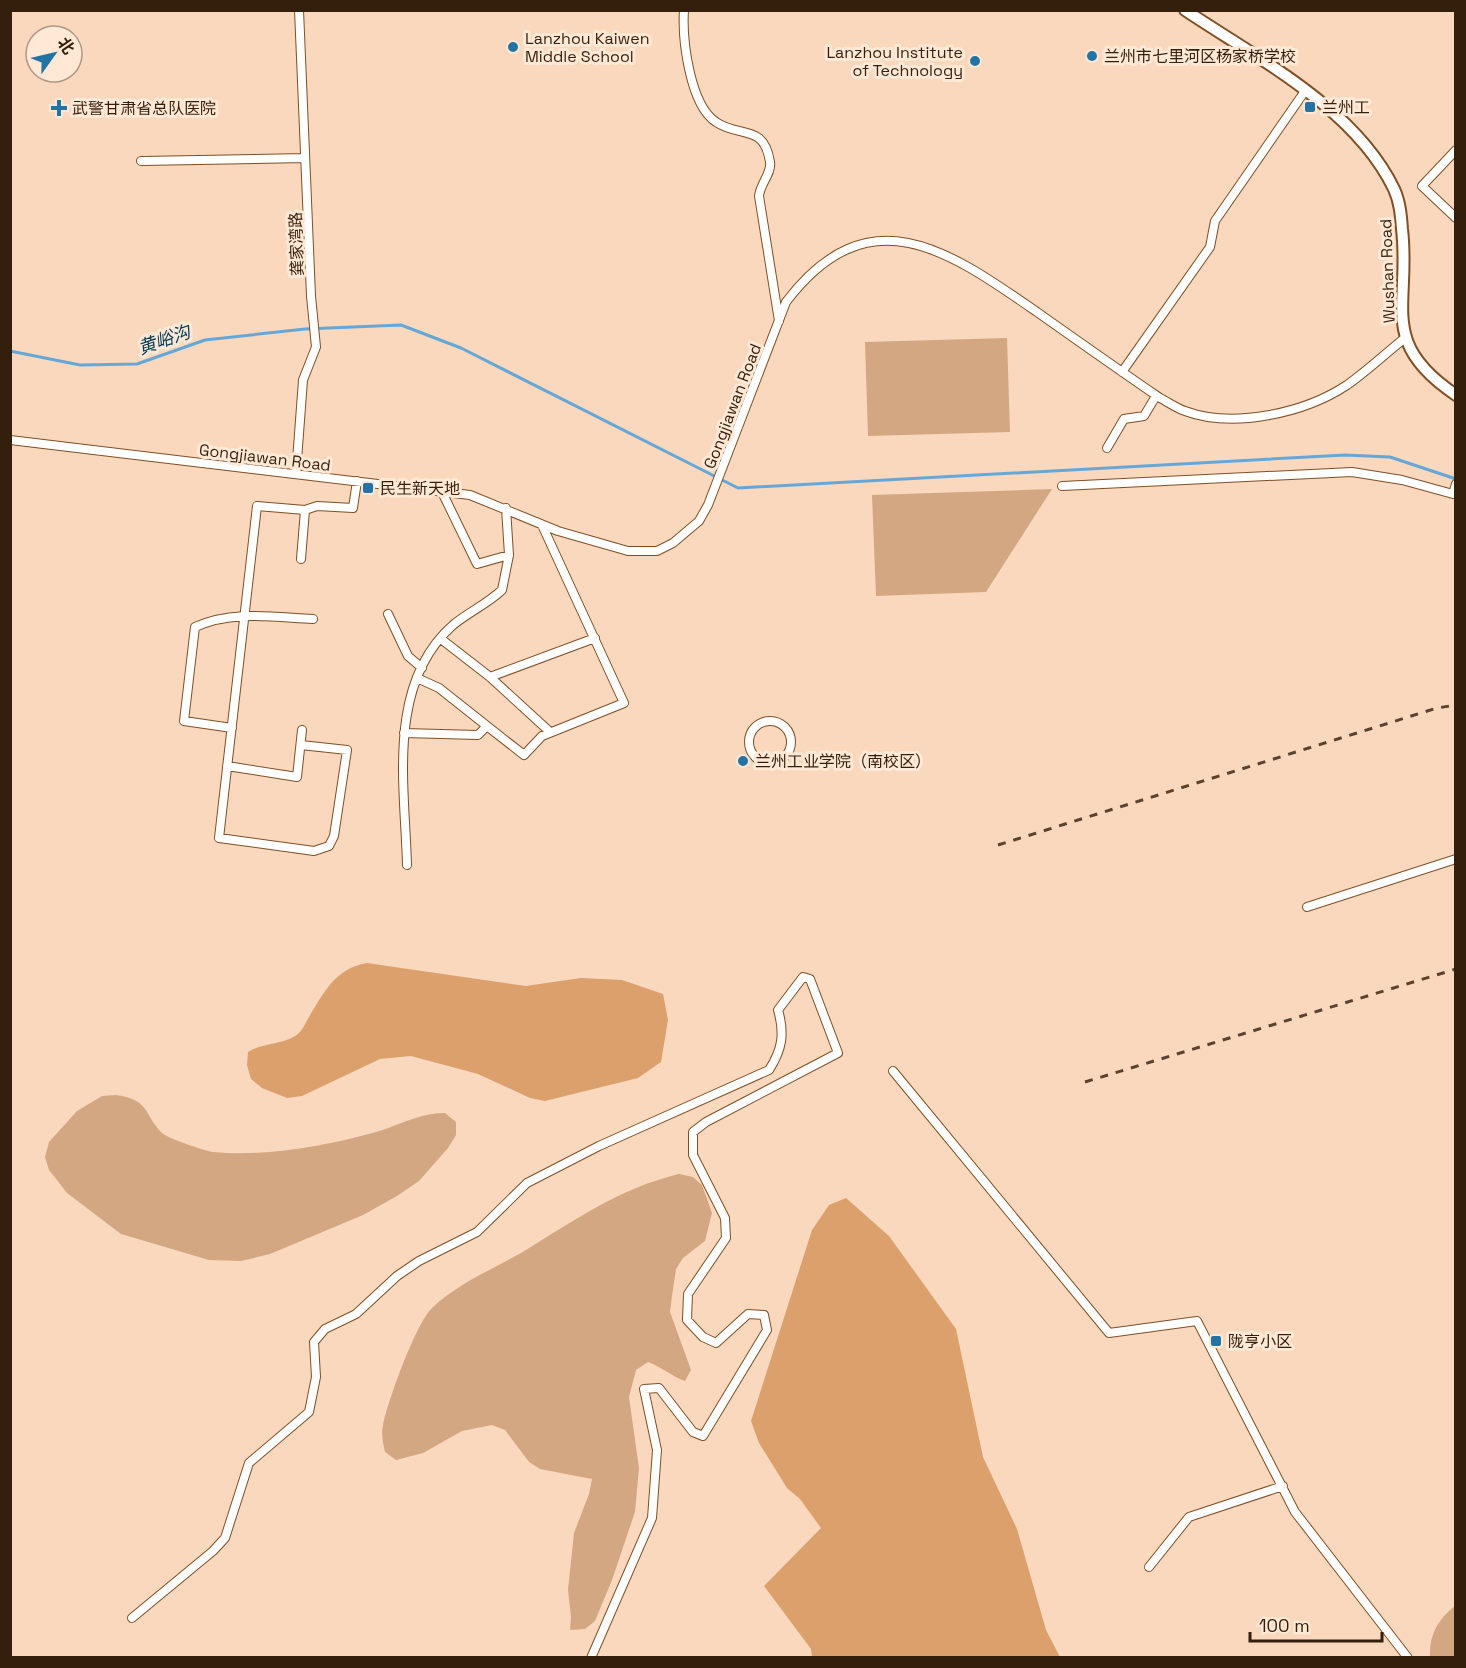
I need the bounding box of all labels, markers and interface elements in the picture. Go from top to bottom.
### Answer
north arrow [24,24,84,84]
place label: Lanzhou Kaiwen Middle School [525,28,650,67]
text: 北 [53,33,79,58]
marker: Lanzhou Kaiwen Middle School [506,40,520,54]
place label: Lanzhou Institute of Technology [826,42,963,81]
place label: 兰州市七里河区杨家桥学校 [1104,46,1296,67]
marker: 兰州市七里河区杨家桥学校 [1085,49,1099,63]
marker: Lanzhou Institute of Technology [968,54,982,68]
place label: 兰州工 [1322,97,1370,118]
place label: 武警甘肃省总队医院 [72,98,216,119]
marker: 武警甘肃省总队医院 [50,99,68,117]
marker: 兰州工 [1303,100,1317,114]
street label: 龚家湾路 [285,212,308,276]
street label: Wushan Road [1375,218,1400,324]
water label: 黄峪沟 [135,319,195,359]
street label: Gongjiawan Road [699,341,766,472]
street label: Gongjiawan Road [198,439,332,476]
place label: 民生新天地 [380,478,460,499]
marker: 民生新天地 [361,481,375,495]
place label: 兰州工业学院（南校区） [755,751,931,772]
marker: 兰州工业学院（南校区） [736,754,750,768]
place label: 陇亨小区 [1228,1331,1292,1352]
marker: 陇亨小区 [1209,1334,1223,1348]
scale bar [1250,1605,1382,1643]
text: 100 m [1259,1614,1310,1637]

